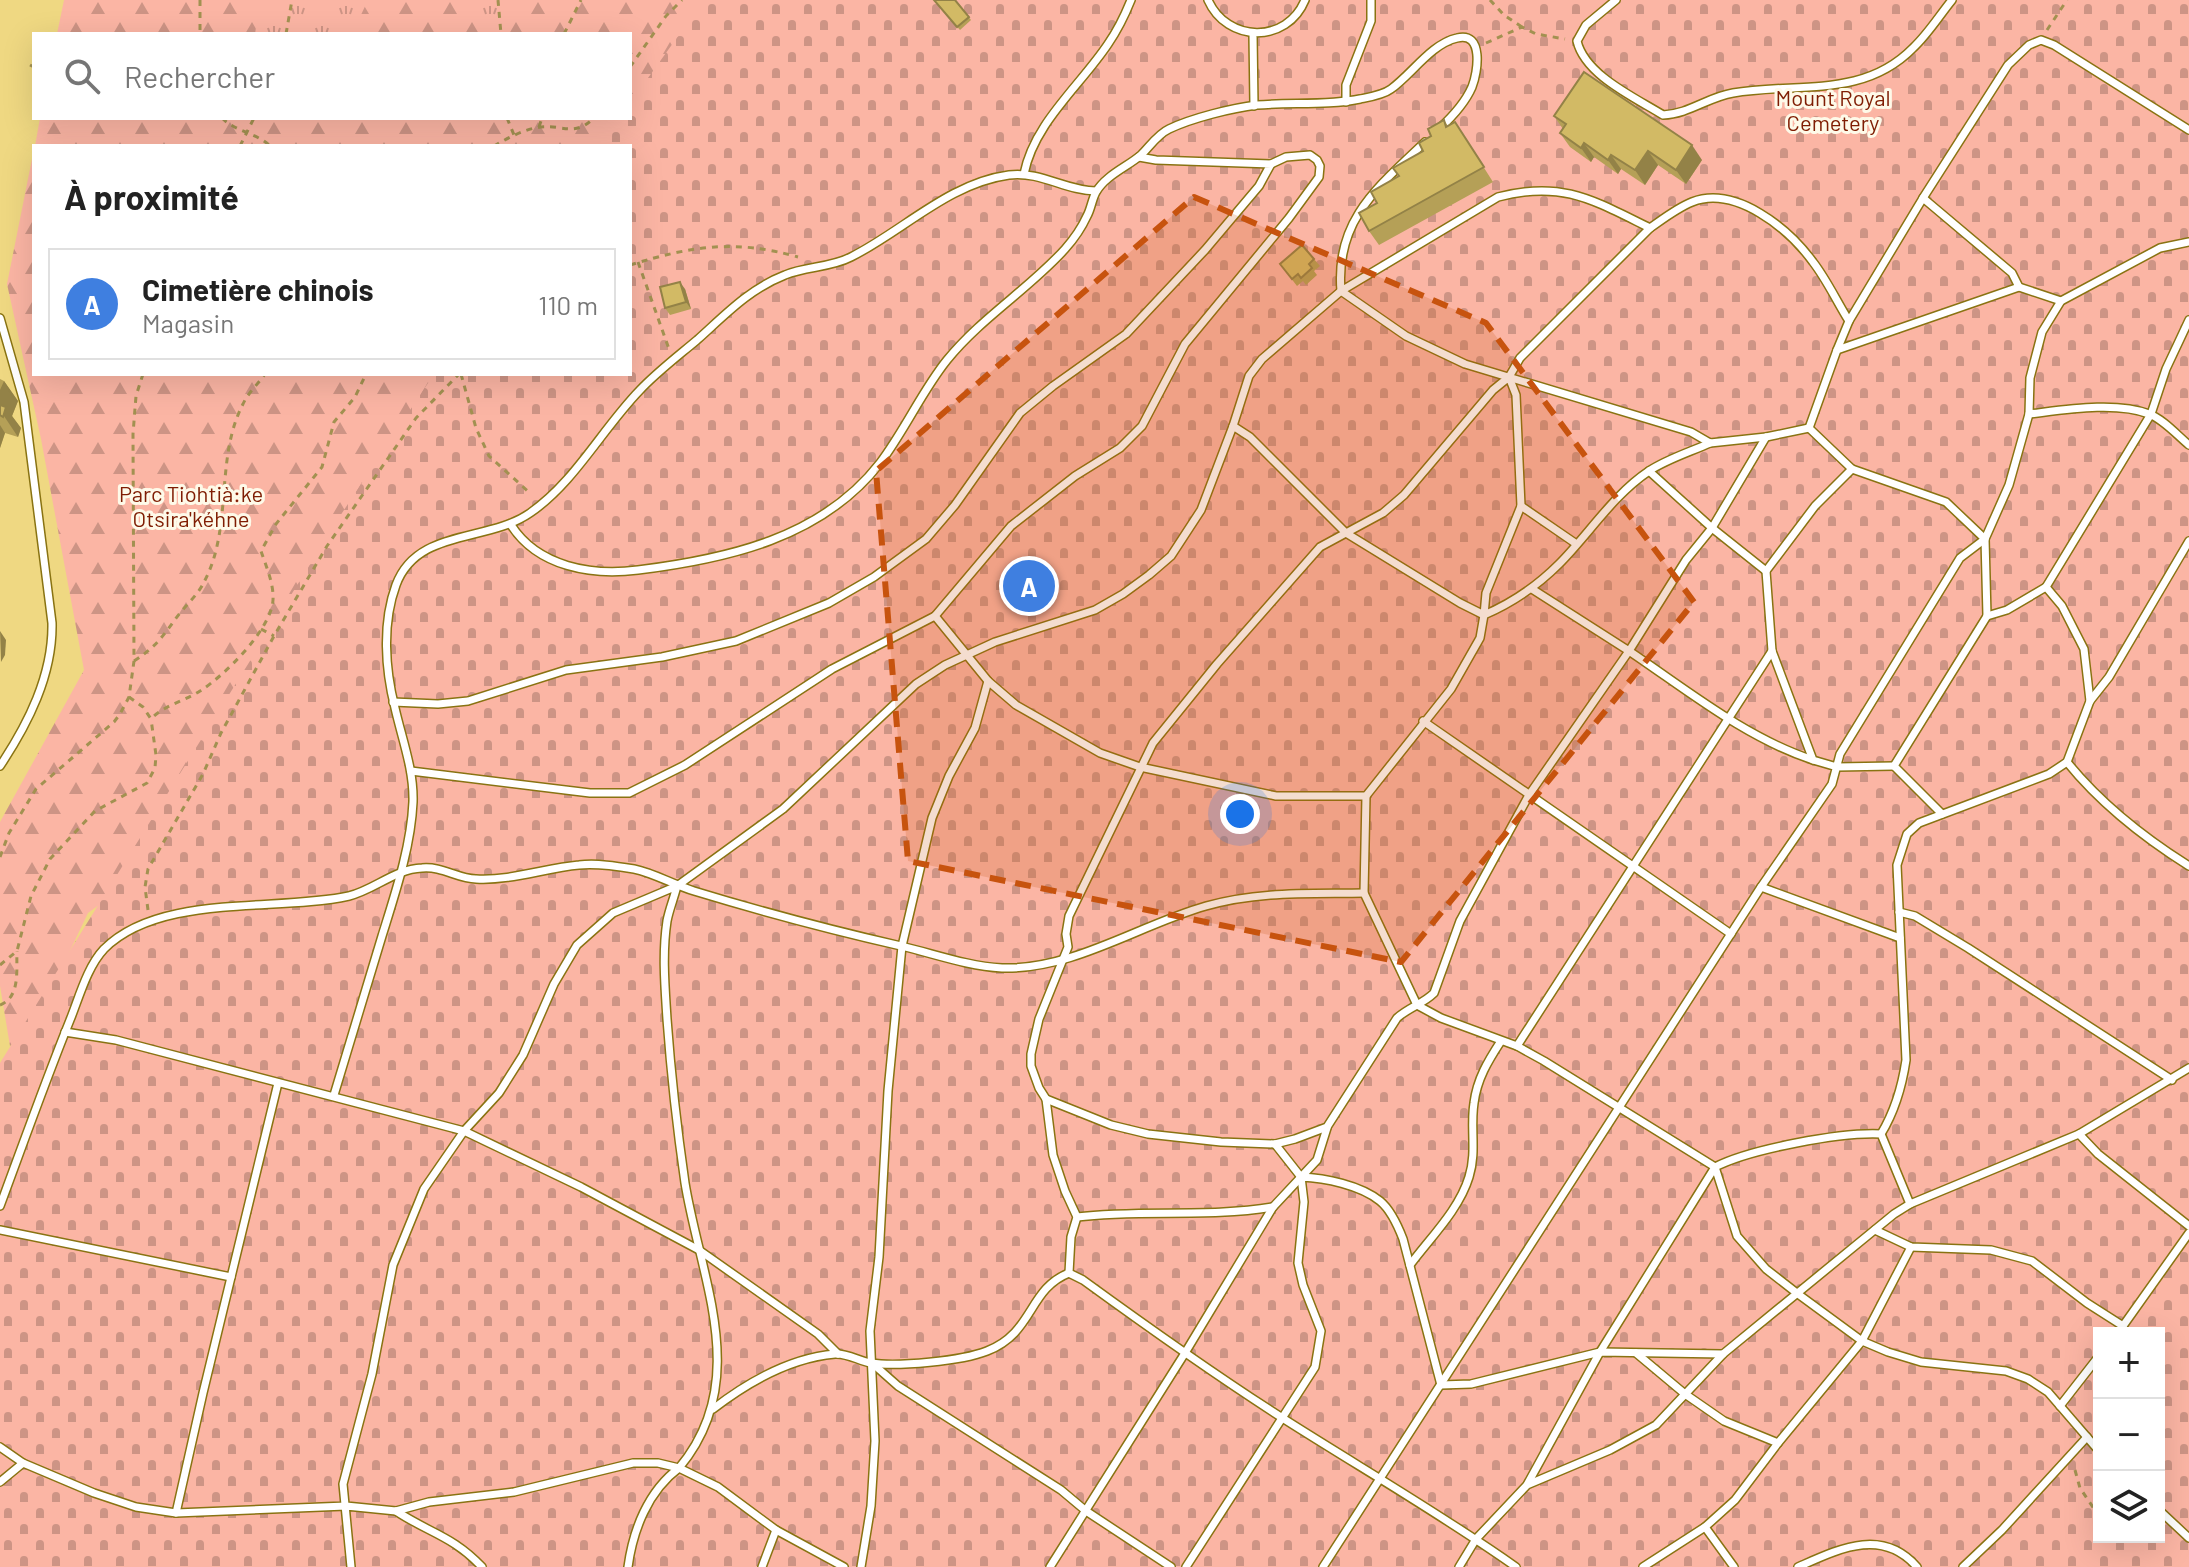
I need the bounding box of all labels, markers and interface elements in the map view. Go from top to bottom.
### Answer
search box [32,32,632,120]
icon: search [60,54,104,98]
text: Rechercher [124,58,275,94]
park label: Mount Royal Cemetery [1776,84,1890,135]
text: À proximité [64,176,239,217]
text: Cimetière chinois [142,271,374,307]
text: A [83,289,101,320]
text: 110 m [538,289,598,320]
text: Magasin [142,307,234,338]
park label: Parc Tiohtià:ke Otsira'kéhne [119,480,263,531]
pin: A [1003,556,1055,616]
your location [1220,794,1260,834]
map controls [2093,1327,2165,1543]
button: + [2093,1327,2165,1399]
button: − [2093,1399,2165,1471]
button: layers [2093,1471,2165,1543]

